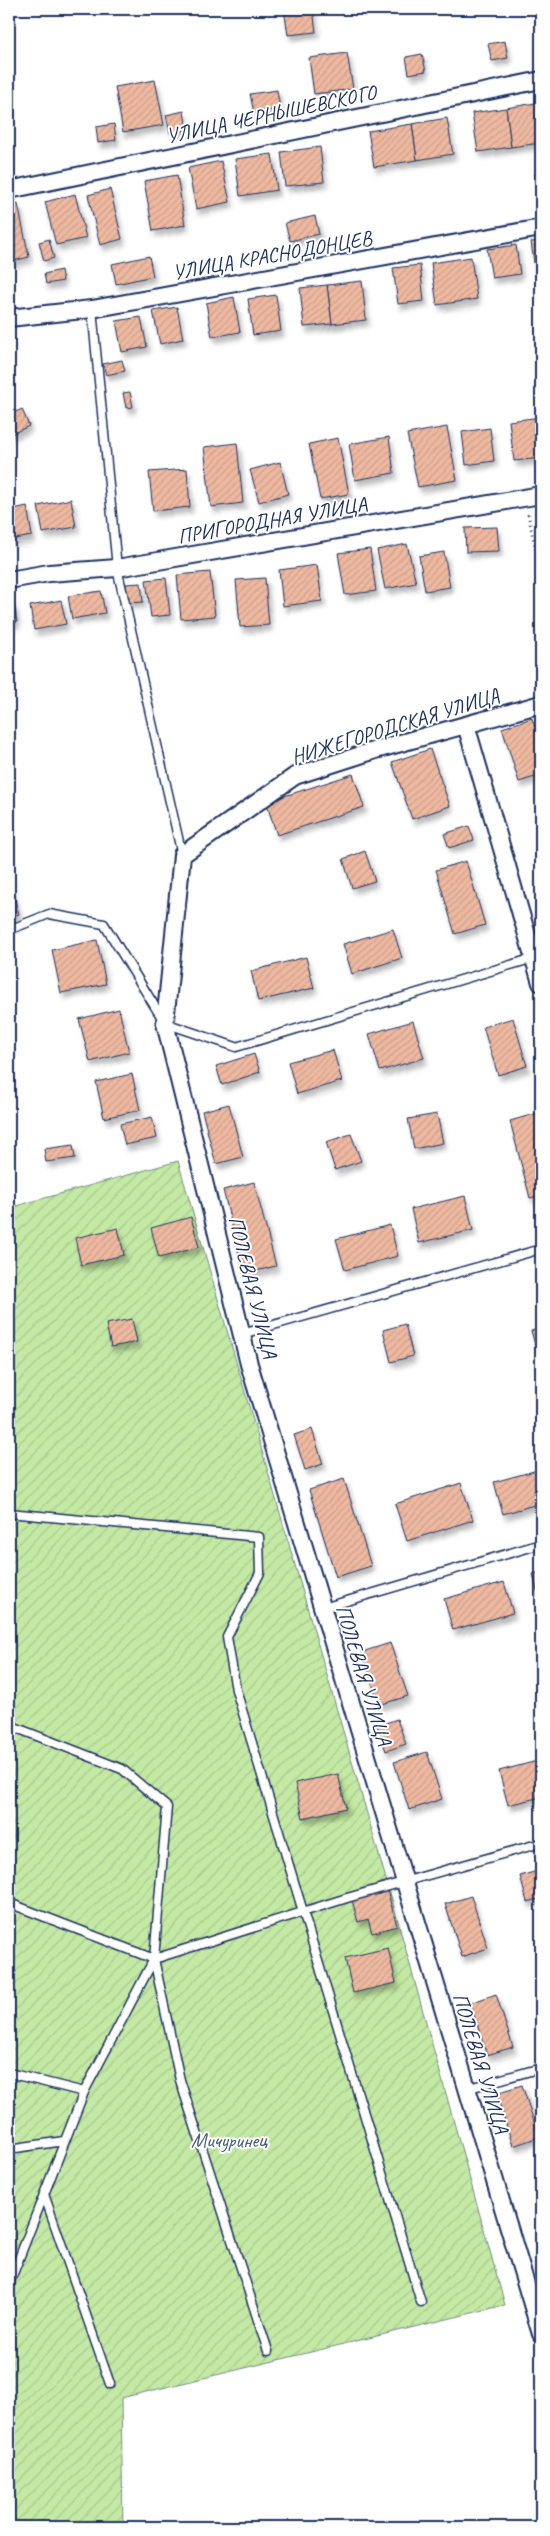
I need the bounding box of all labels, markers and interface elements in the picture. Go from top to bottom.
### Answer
street label: УЛИЦА ЧЕРНЫШЕВСКОГО [164,79,381,149]
street label: УЛИЦА КРАСНОДОНЦЕВ [171,224,376,285]
street label: ПРИГОРОДНАЯ УЛИЦА [175,490,369,549]
street label: НИЖЕГОРОДСКАЯ УЛИЦА [288,682,503,770]
street label: ПОЛЕВАЯ УЛИЦА [223,1213,284,1362]
street label: ПОЛЕВАЯ УЛИЦА [330,1602,398,1750]
street label: ПОЛЕВАЯ УЛИЦА [447,1990,515,2138]
park label: Мичуринец [191,2127,268,2153]

